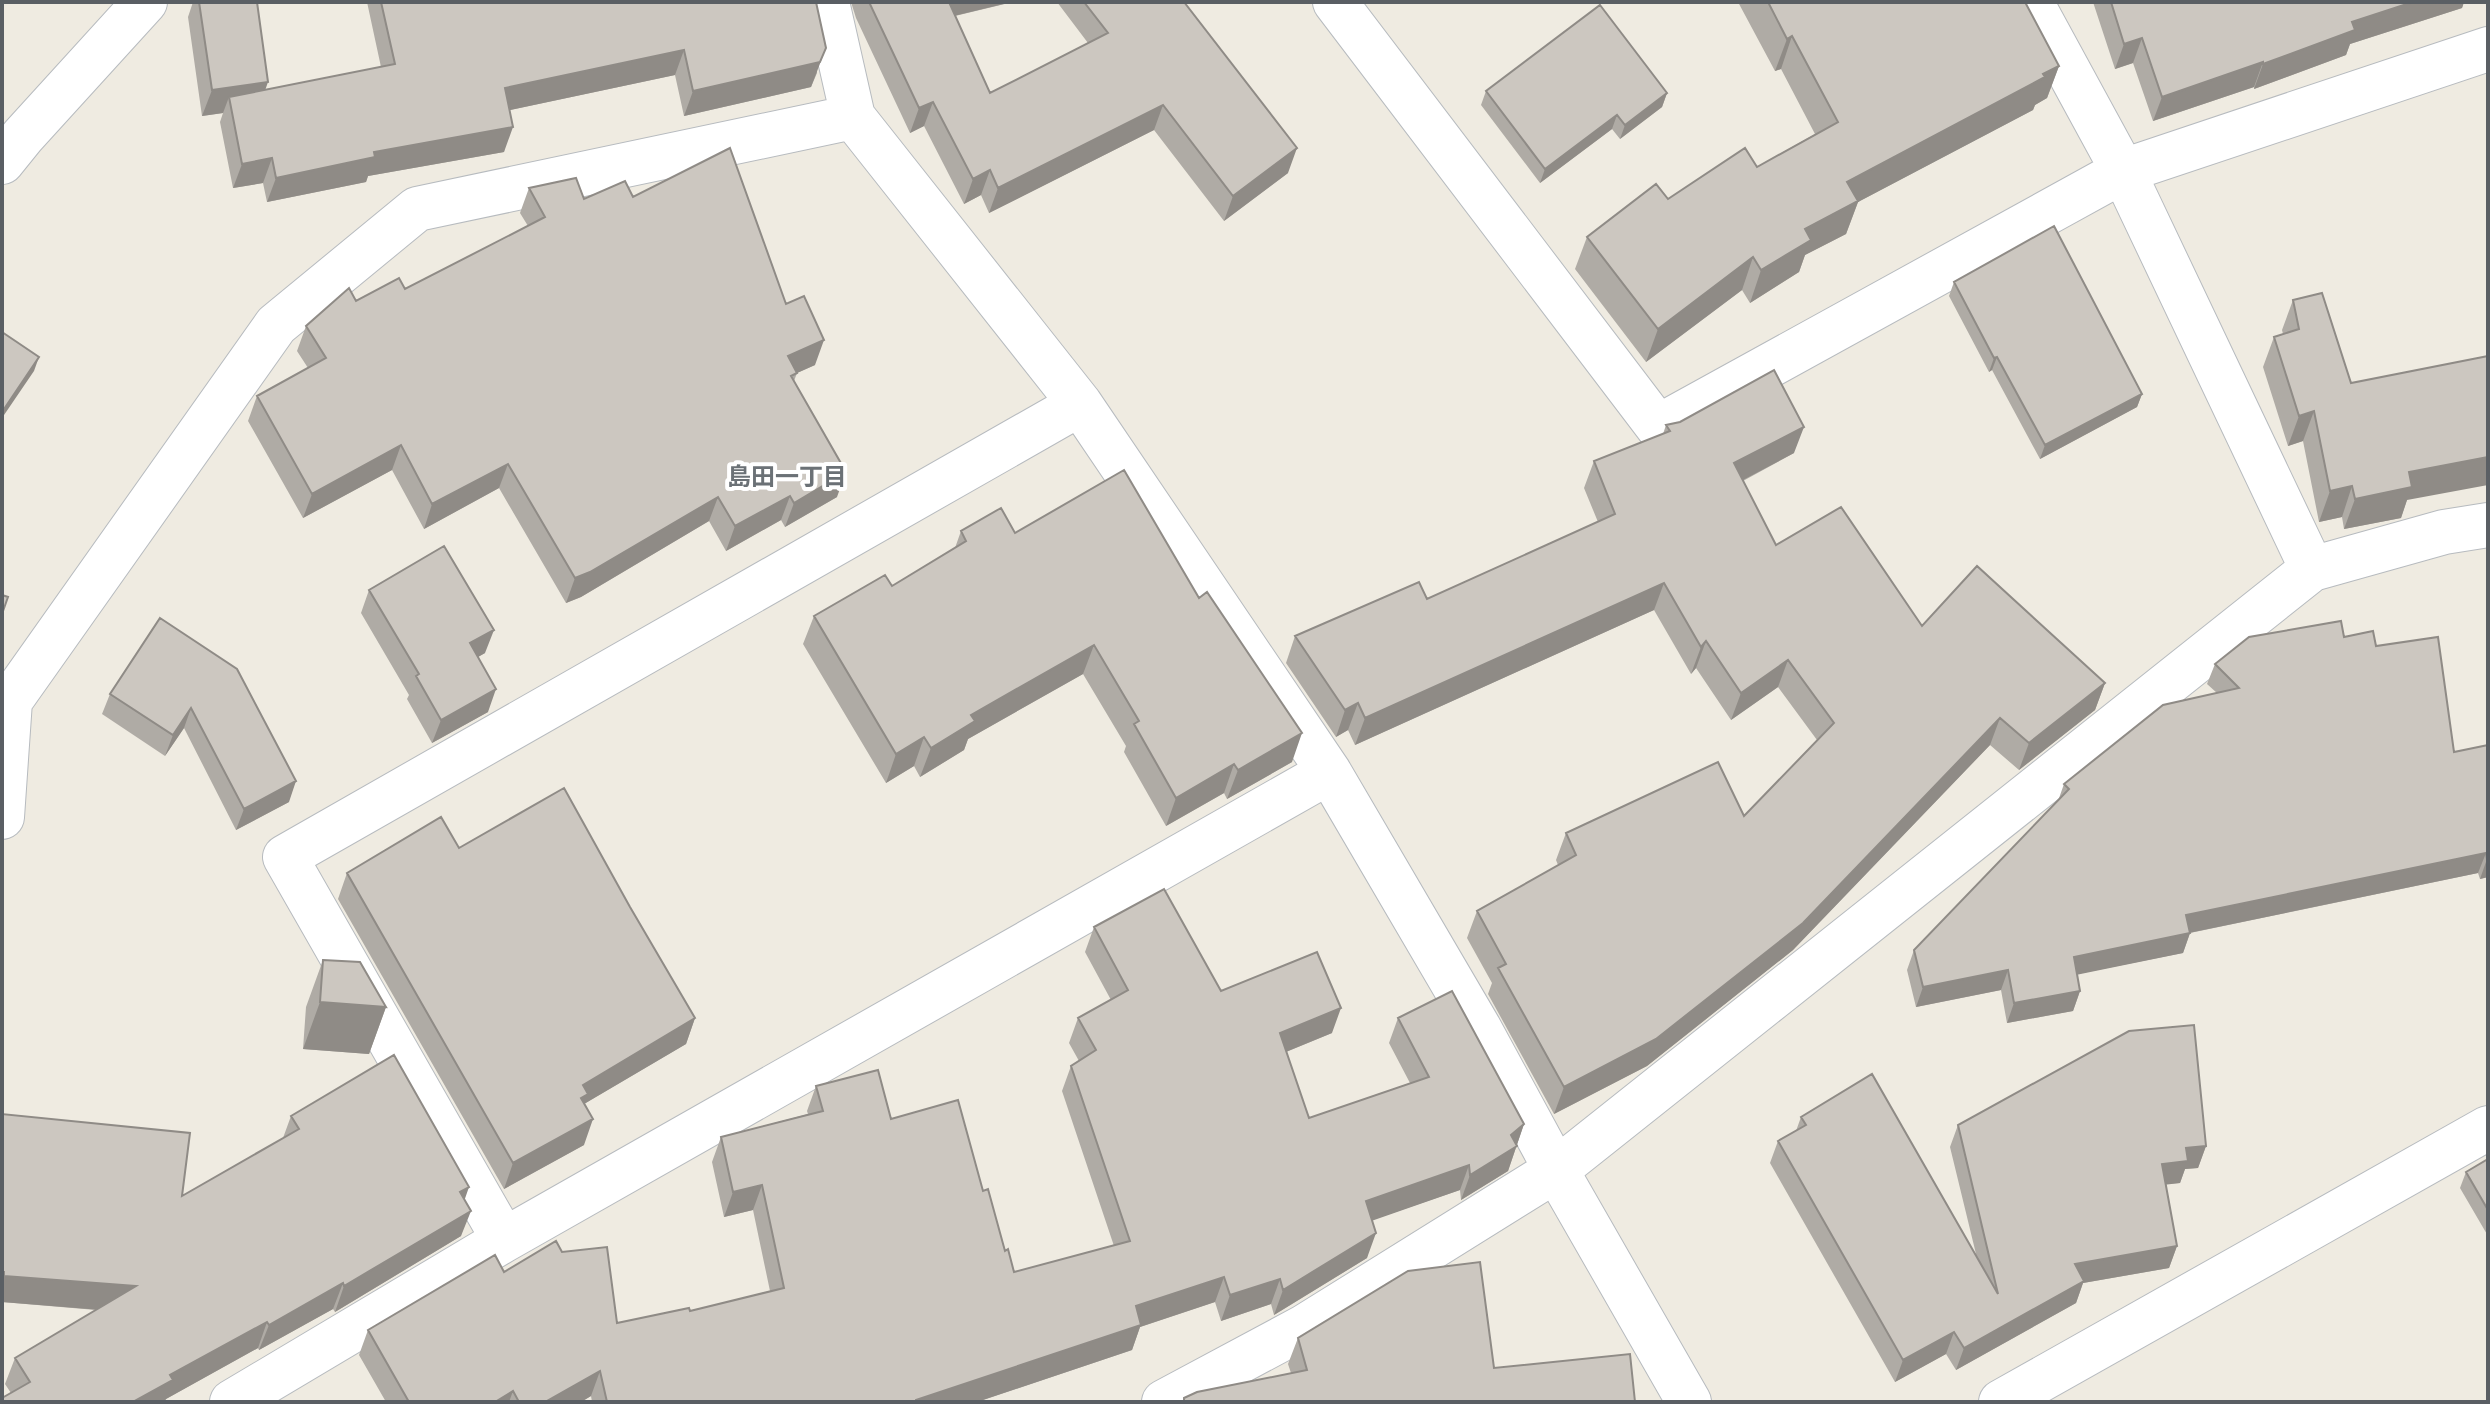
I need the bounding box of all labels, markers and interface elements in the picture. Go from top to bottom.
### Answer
district label: 島田一丁目 [727,463,847,490]

